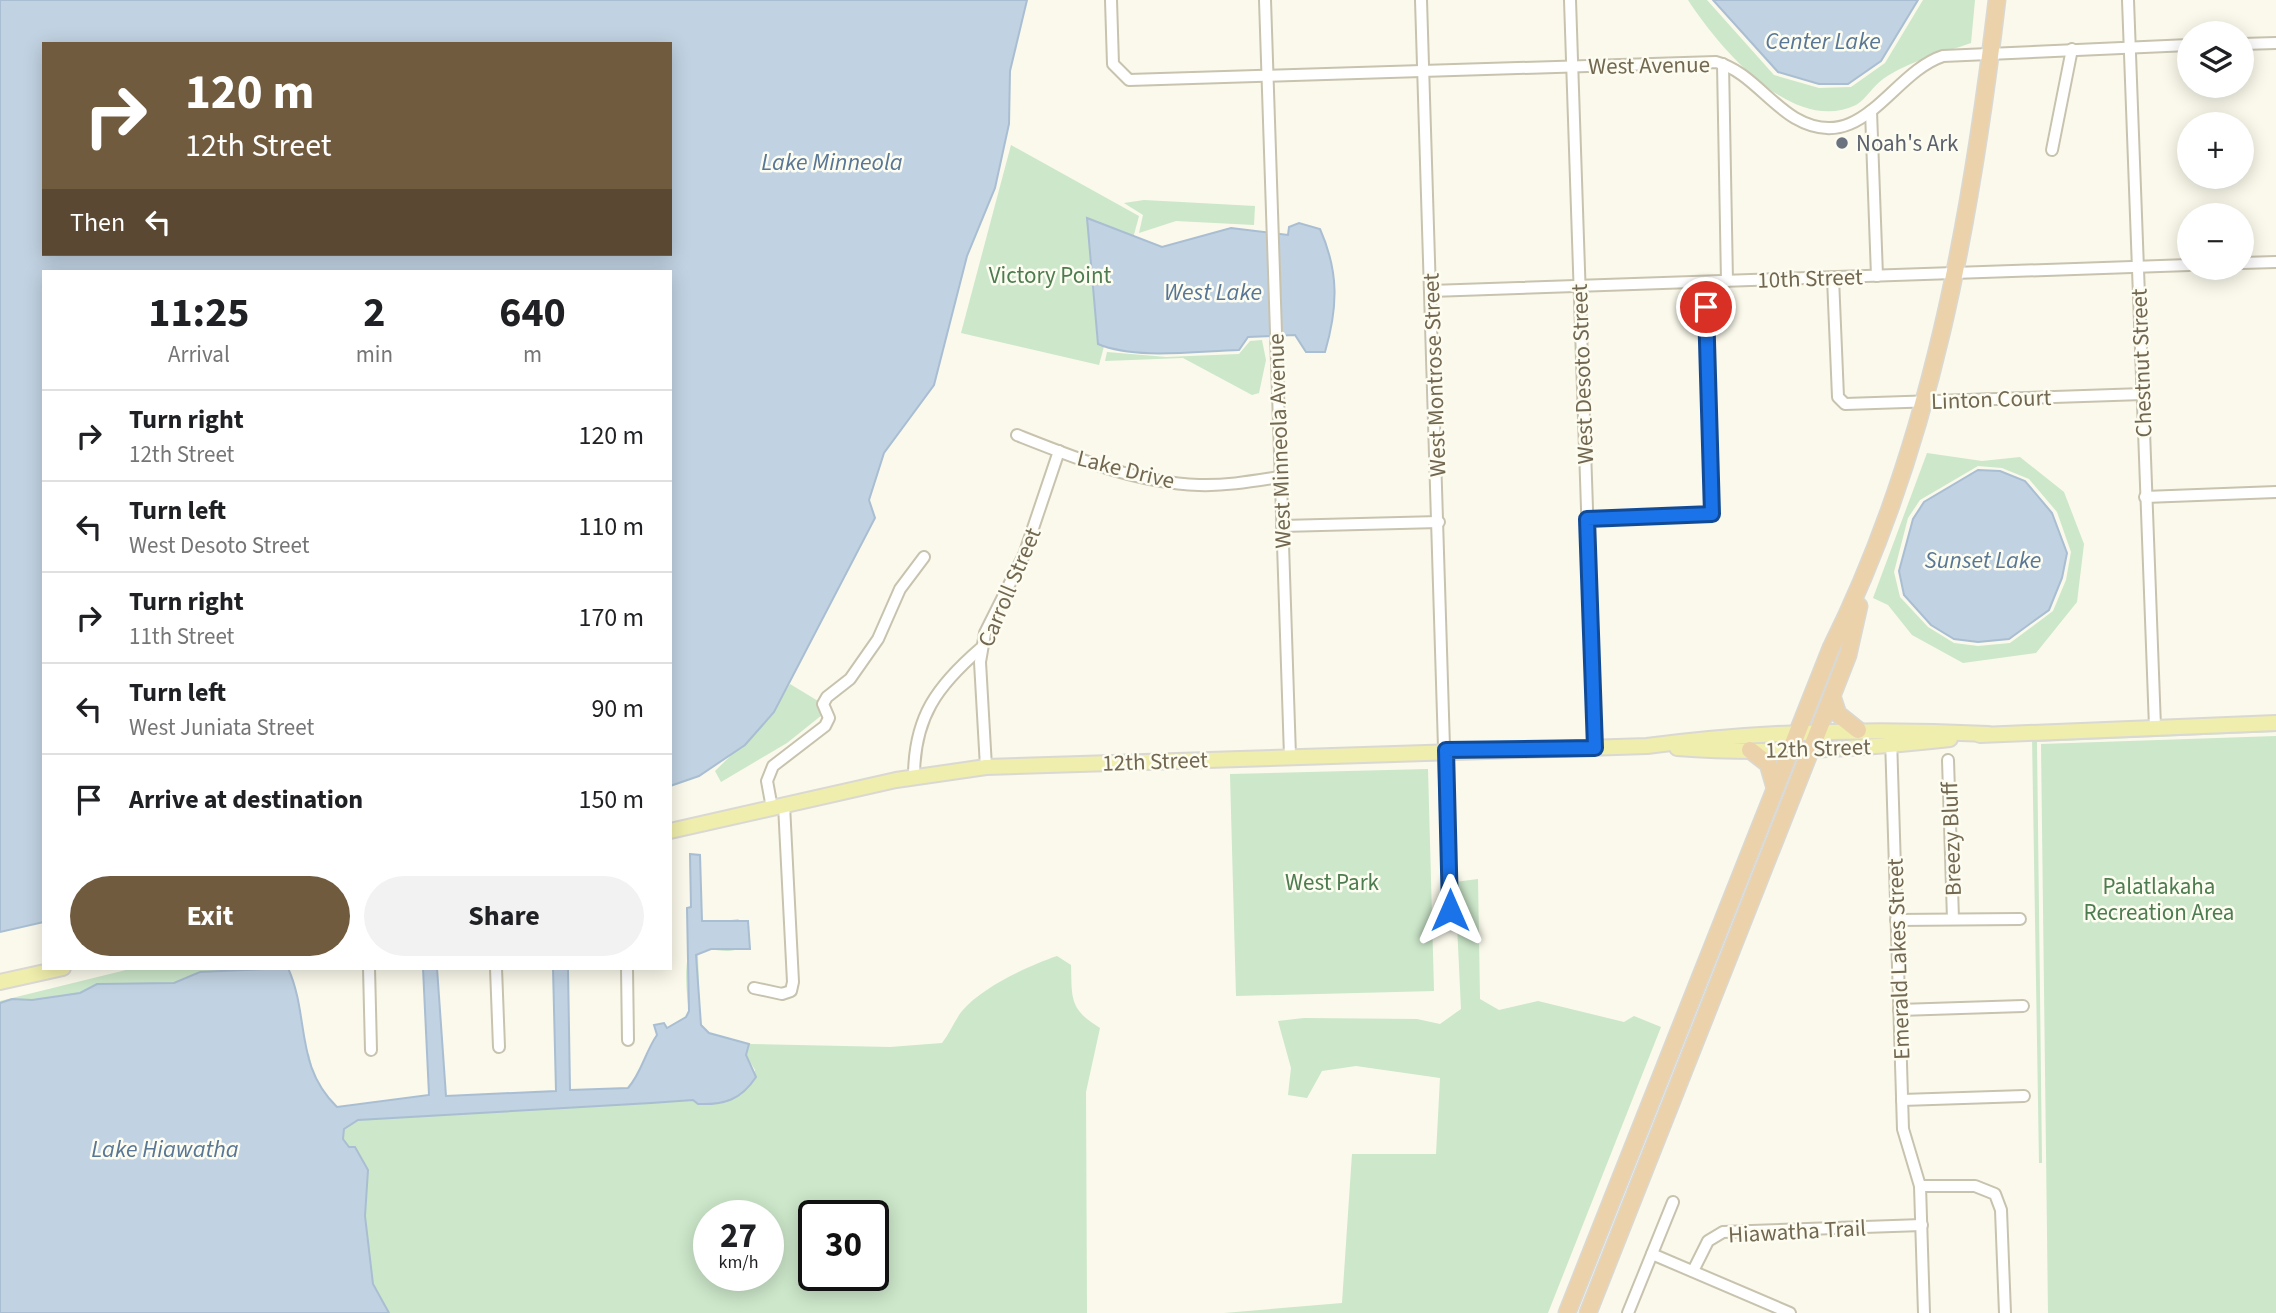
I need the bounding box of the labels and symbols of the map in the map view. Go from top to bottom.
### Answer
water label: Center Lake [1765,24,1881,59]
street label: West Avenue [1588,48,1710,83]
place label: Noah's Ark [1856,127,1959,160]
marker: Noah's Ark [1834,135,1850,151]
water label: Lake Minneola [761,145,903,180]
park label: Victory Point [989,259,1111,292]
street label: 10th Street [1757,260,1863,297]
street label: West Montrose Street [1414,272,1455,478]
water label: West Lake [1164,275,1262,310]
pin [1676,277,1736,337]
street label: West Desoto Street [1563,283,1602,465]
street label: Chestnut Street [2122,288,2161,438]
street label: West Minneola Avenue [1259,333,1300,549]
street label: Linton Court [1930,381,2052,418]
street label: Lake Drive [1074,441,1178,498]
street label: Carroll Street [969,522,1050,652]
water label: Sunset Lake [1925,543,2041,578]
street label: 12th Street [1765,730,1871,767]
street label: 12th Street [1102,743,1208,780]
street label: Breezy Bluff [1933,781,1970,897]
street label: Emerald Lakes Street [1878,857,1919,1060]
park label: West Park [1285,866,1380,899]
park label: Palatlakaha Recreation Area [2084,870,2234,929]
position arrow [1413,873,1487,947]
water label: Lake Hiawatha [91,1132,239,1167]
speed limit sign: 30 [798,1200,889,1291]
street label: Hiawatha Trail [1727,1211,1867,1252]

